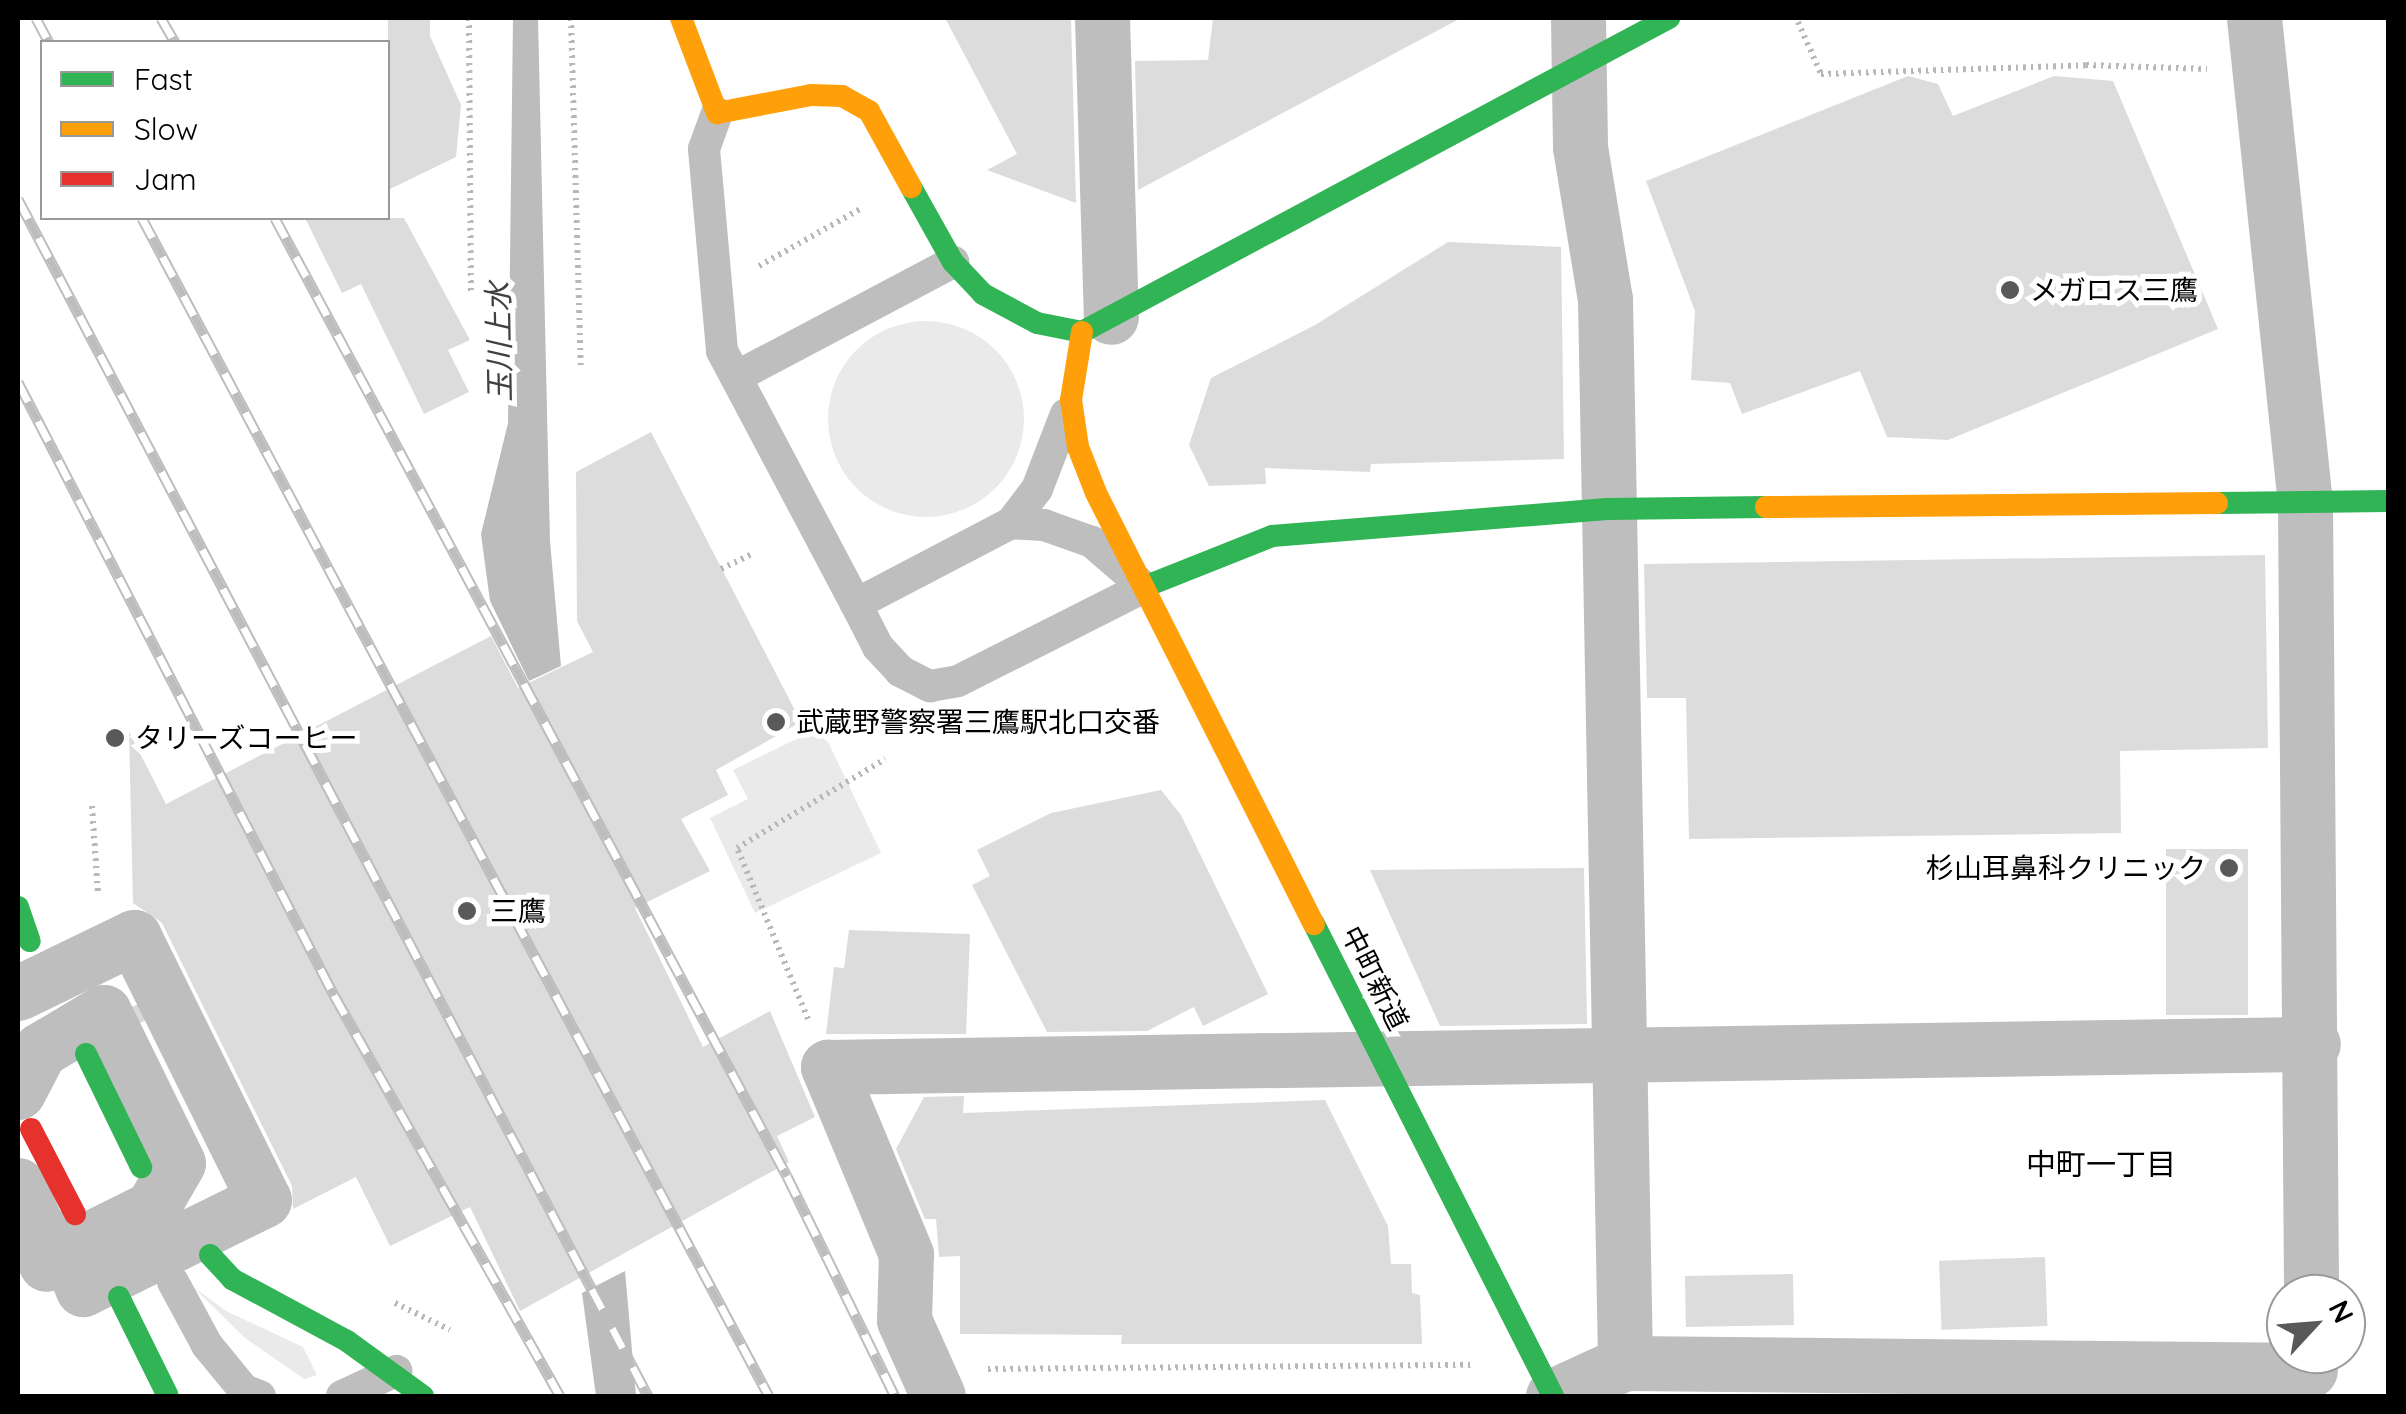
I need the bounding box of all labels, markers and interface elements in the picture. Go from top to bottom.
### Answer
legend [40,40,390,220]
text: Fast [134,60,193,98]
text: Slow [134,110,198,148]
text: Jam [134,160,197,198]
place label: メガロス三鷹 [2030,273,2198,307]
marker: メガロス三鷹 [1999,279,2021,301]
water label: 玉川上水 [480,282,518,402]
place label: 武蔵野警察署三鷹駅北口交番 [796,705,1160,739]
marker: 武蔵野警察署三鷹駅北口交番 [765,711,787,733]
place label: タリーズコーヒー [135,721,359,755]
marker: タリーズコーヒー [104,727,126,749]
place label: 杉山耳鼻科クリニック [1926,851,2206,885]
marker: 杉山耳鼻科クリニック [2216,855,2242,881]
place label: 三鷹 [490,894,546,928]
marker: 三鷹 [454,898,480,924]
street label: 中町新道 [1335,920,1415,1036]
district label: 中町一丁目 [2026,1146,2176,1182]
north arrow [2266,1274,2366,1374]
text: N [2321,1295,2362,1328]

